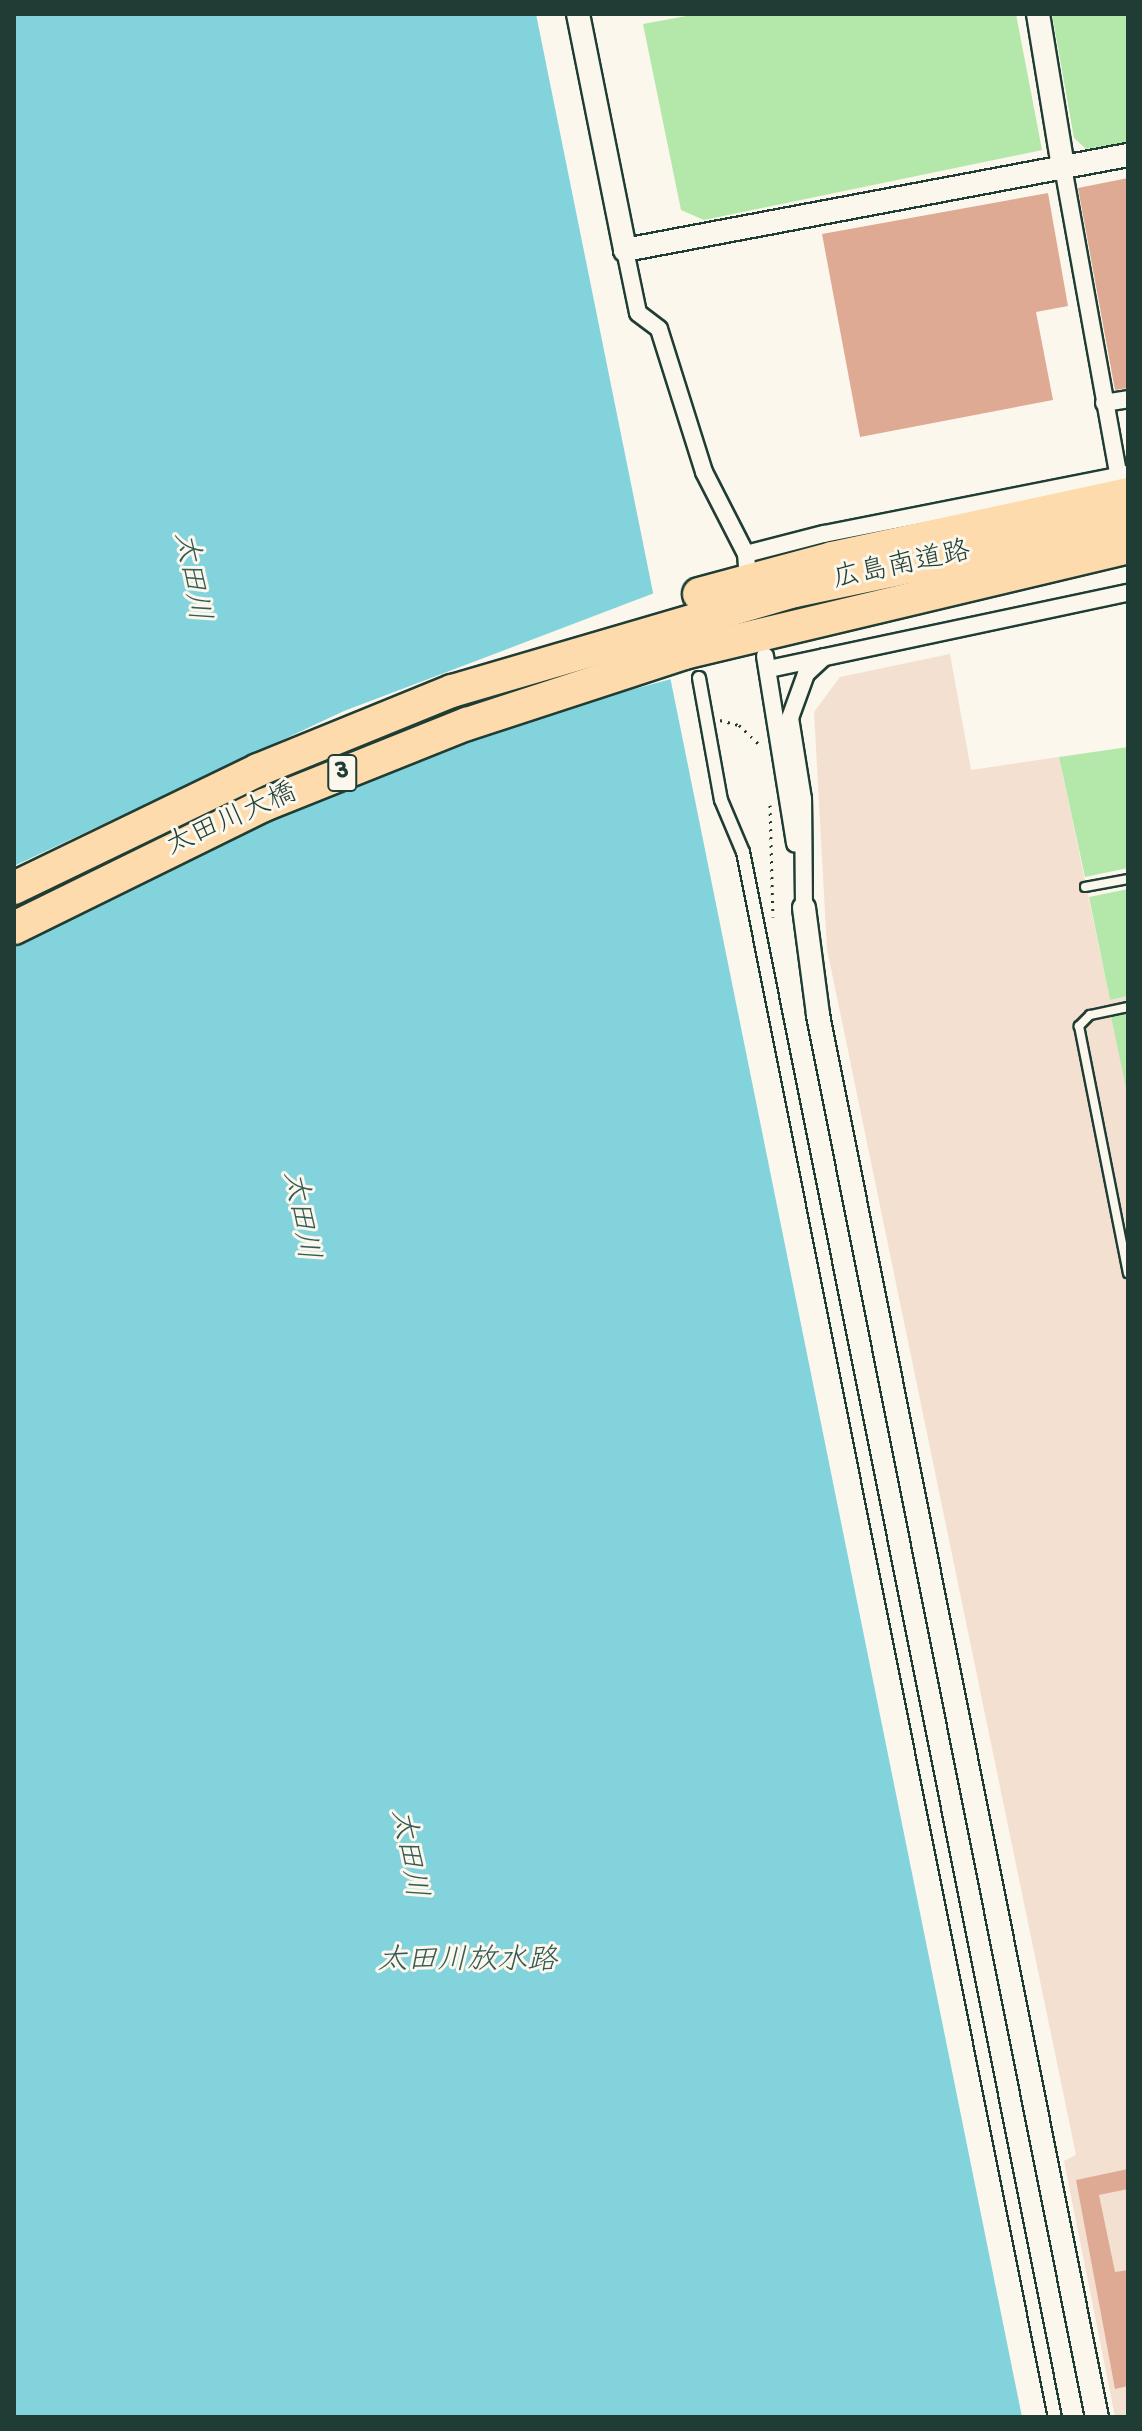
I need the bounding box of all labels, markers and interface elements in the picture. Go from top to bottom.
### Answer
water label: 太田川 [163,530,215,624]
street label: 広島南道路 [830,536,974,598]
road number: 3 [326,751,358,795]
street label: 太田川大橋 [161,777,303,865]
water label: 太田川 [272,1169,324,1263]
water label: 太田川 [380,1807,432,1901]
water label: 太田川放水路 [377,1945,557,1981]

